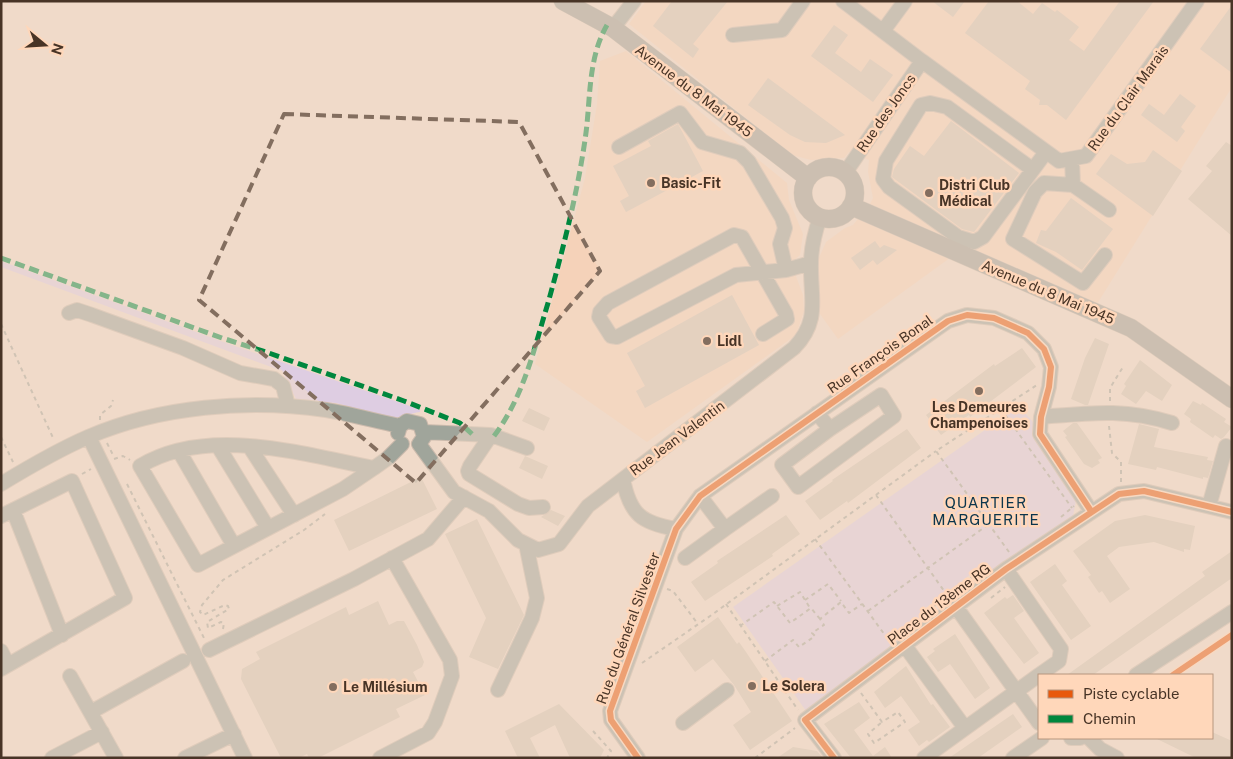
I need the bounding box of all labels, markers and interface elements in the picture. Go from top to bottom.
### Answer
north arrow [20,20,70,70]
text: N [48,41,67,57]
street label: Avenue du 8 Mai 1945 [632,42,756,140]
street label: Rue du Clair Marais [1084,42,1172,154]
street label: Rue des Joncs [853,71,919,155]
place label: Basic-Fit [661,175,721,191]
marker: Basic-Fit [645,177,657,189]
place label: Distri Club Médical [939,177,1010,209]
marker: Distri Club Médical [923,187,935,199]
street label: Avenue du 8 Mai 1945 [979,257,1117,327]
street label: Rue François Bonal [824,312,936,396]
place label: Lidl [717,333,742,349]
marker: Lidl [701,335,713,347]
marker: Les Demeures Champenoises [973,385,985,397]
street label: Rue Jean Valentin [627,397,727,479]
place label: Les Demeures Champenoises [930,399,1028,431]
district label: QUARTIER MARGUERITE [932,494,1040,528]
street label: Rue du Général Silvester [593,550,663,706]
street label: Place du 13ème RG [884,560,994,648]
legend [1038,674,1213,739]
place label: Le Solera [762,678,825,694]
place label: Le Millésium [343,679,427,695]
marker: Le Solera [746,680,758,692]
marker: Le Millésium [327,681,339,693]
text: Piste cyclable [1083,685,1180,702]
text: Chemin [1083,710,1136,727]

